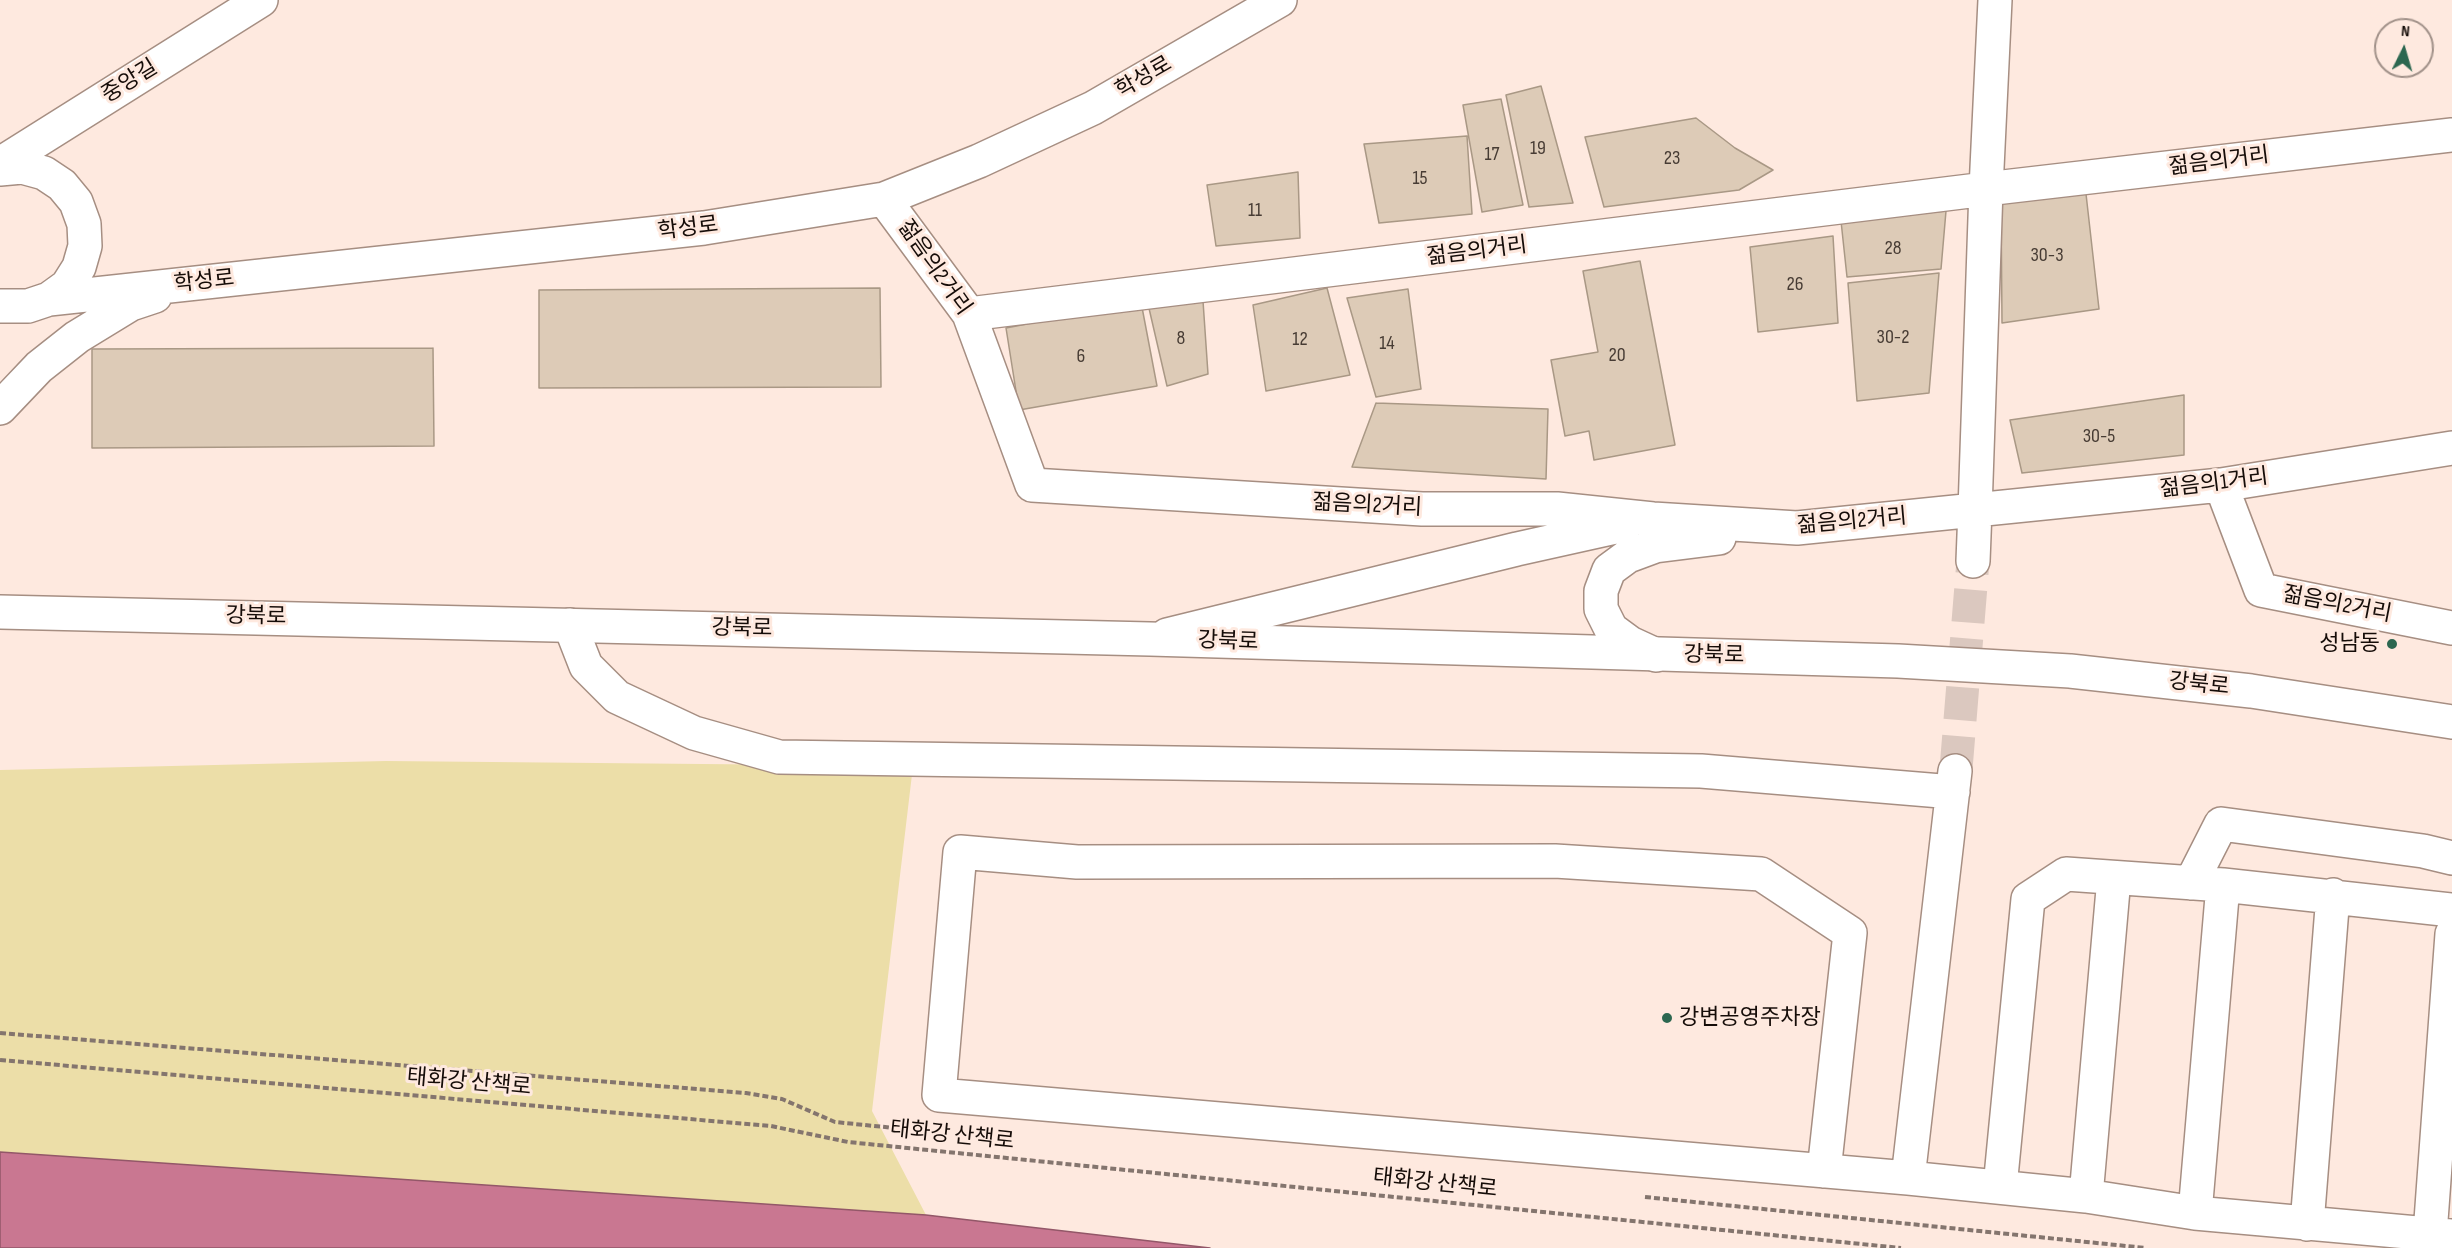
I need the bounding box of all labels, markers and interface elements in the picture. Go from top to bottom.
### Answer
north arrow [2374,18,2434,78]
text: N [2400,22,2411,41]
street label: 학성로 [1111,51,1177,105]
street label: 중앙길 [97,55,163,109]
house number: 19 [1530,137,1546,161]
house number: 17 [1485,143,1499,167]
street label: 젊음의거리 [2167,143,2271,181]
house number: 23 [1664,147,1680,171]
house number: 15 [1412,167,1428,191]
house number: 11 [1248,199,1262,223]
street label: 학성로 [656,212,720,246]
street label: 젊음의2거리 [892,215,976,321]
street label: 젊음의거리 [1425,233,1529,271]
house number: 28 [1885,237,1901,261]
house number: 30-3 [2030,244,2064,268]
street label: 학성로 [172,266,236,298]
house number: 26 [1787,273,1803,297]
house number: 30-2 [1877,326,1909,350]
house number: 8 [1177,327,1185,351]
house number: 12 [1292,328,1308,352]
house number: 14 [1379,332,1395,356]
house number: 20 [1608,344,1626,368]
house number: 6 [1077,345,1085,369]
house number: 30-5 [2083,425,2115,449]
street label: 젊음의1거리 [2158,464,2270,504]
street label: 젊음의2거리 [1311,490,1423,522]
street label: 젊음의2거리 [1796,504,1908,540]
street label: 젊음의2거리 [2280,582,2394,628]
street label: 강북로 [225,603,287,631]
street label: 강북로 [711,615,773,643]
street label: 강북로 [1197,628,1259,656]
place label: 성남동 [2319,631,2380,657]
marker: 성남동 [2385,637,2399,651]
street label: 강북로 [1683,642,1745,670]
street label: 강북로 [2167,669,2231,701]
place label: 강변공영주차장 [1679,1005,1821,1031]
marker: 강변공영주차장 [1660,1011,1674,1025]
street label: 태화강 산책로 [406,1064,532,1102]
street label: 태화강 산책로 [888,1116,1016,1156]
street label: 태화강 산책로 [1371,1164,1499,1204]

